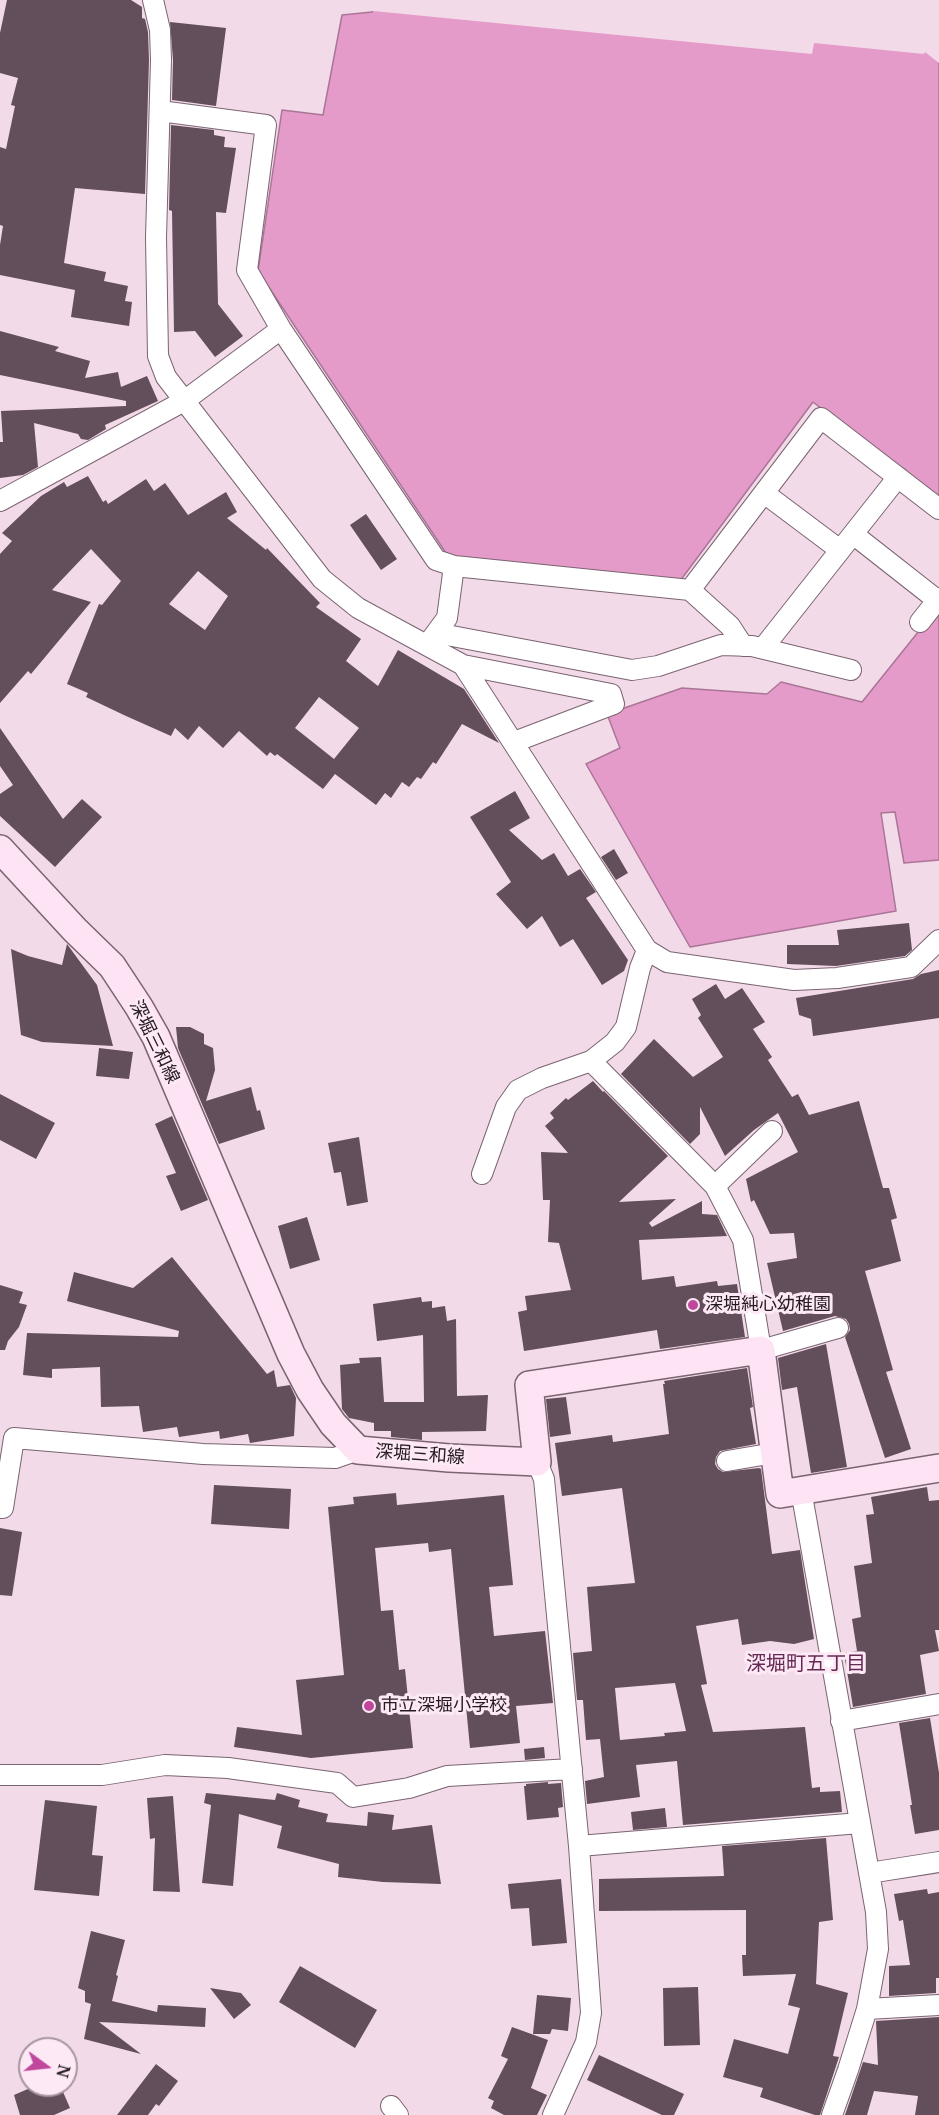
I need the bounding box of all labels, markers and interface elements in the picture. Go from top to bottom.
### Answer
street label: 深堀三和線 [125,997,183,1087]
place label: 深堀純心幼稚園 [705,1294,831,1316]
marker: 深堀純心幼稚園 [686,1298,700,1312]
street label: 深堀三和線 [374,1441,466,1469]
district label: 深堀町五丁目 [746,1652,866,1676]
place label: 市立深堀小学校 [381,1695,507,1717]
marker: 市立深堀小学校 [362,1699,376,1713]
north arrow [18,2037,78,2097]
text: N [51,2062,76,2080]

